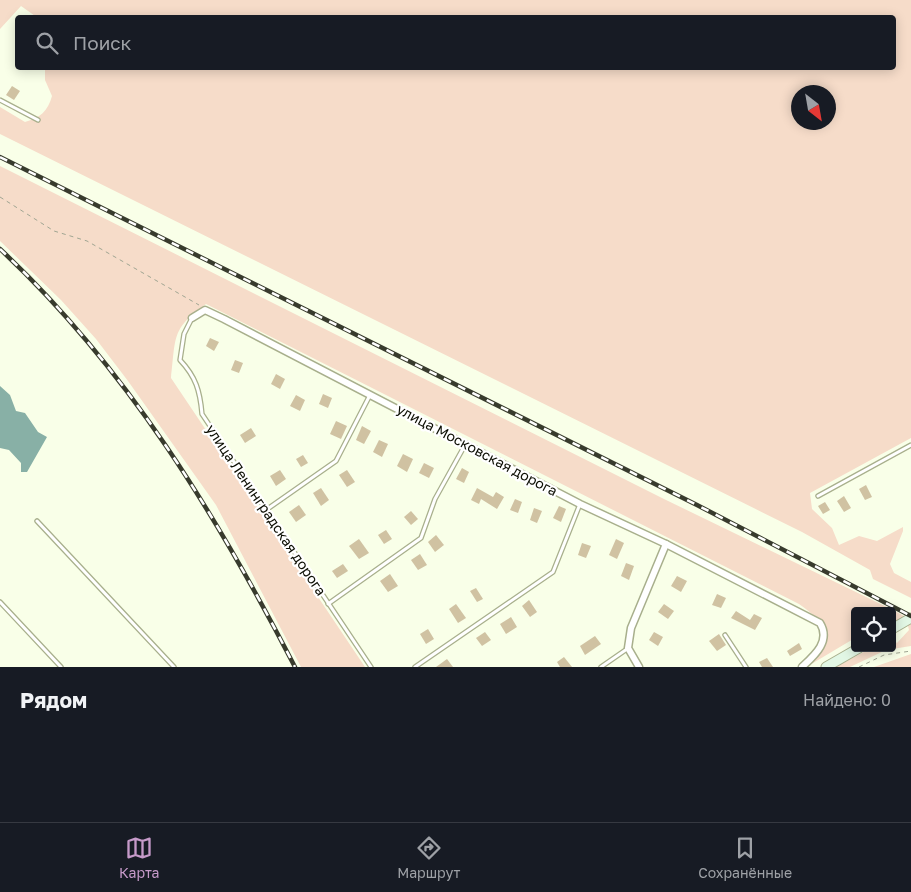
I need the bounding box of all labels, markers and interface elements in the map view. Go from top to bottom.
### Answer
search box [15,15,896,70]
icon: search [33,29,61,57]
text: Поиск [73,31,132,54]
north arrow [791,85,836,130]
street label: улица Московская дорога [394,400,560,499]
street label: улица Ленинградская дорога [203,421,330,598]
map controls [851,607,896,652]
button: locate [851,607,896,652]
text: Рядом [20,687,87,713]
text: Найдено: 0 [803,690,891,710]
tab: Карта [119,834,159,881]
tab: Маршрут [397,834,460,881]
tab: Сохранённые [698,834,792,881]

